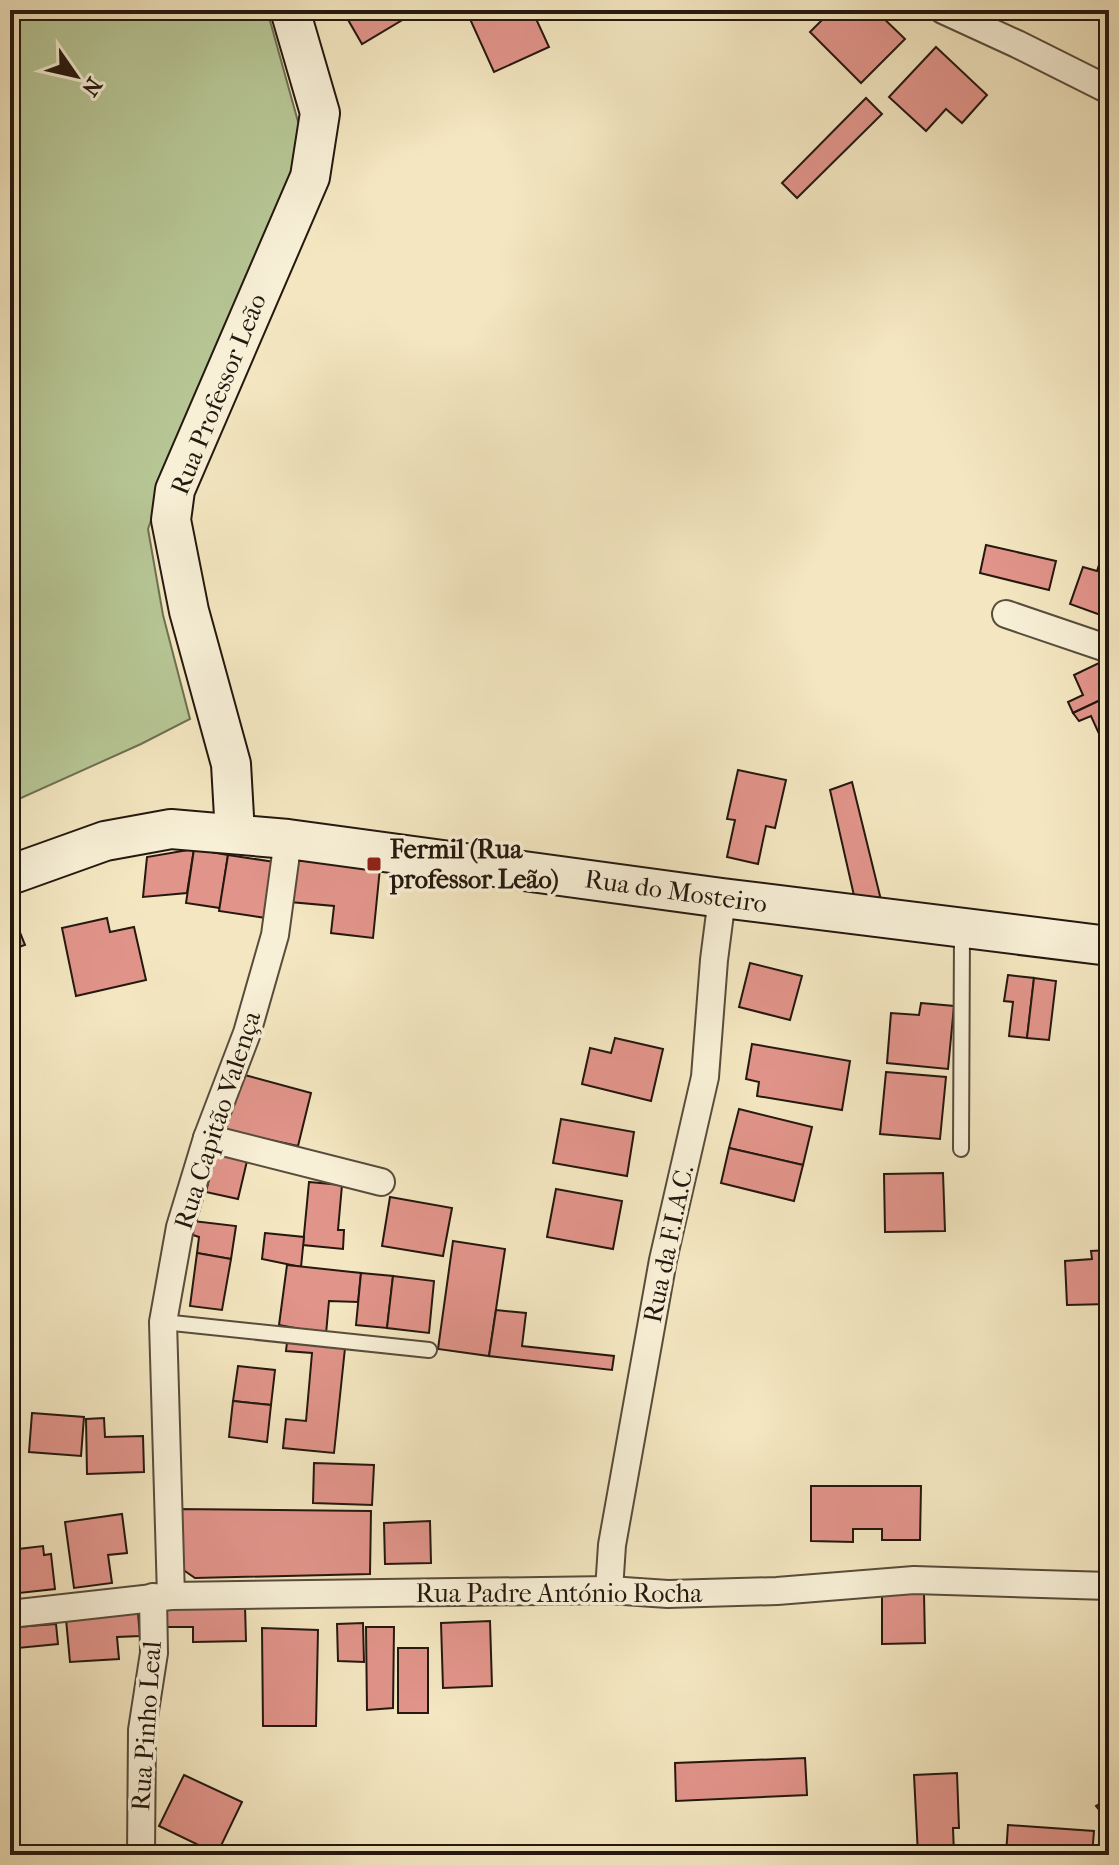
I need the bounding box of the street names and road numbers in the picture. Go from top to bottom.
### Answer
street label: Rua Professor Leão [164,289,273,499]
street label: Rua do Mosteiro [583,863,769,920]
street label: Rua Capitão Valença [168,1006,268,1233]
street label: Rua da F.I.A.C. [637,1163,700,1326]
street label: Rua Padre António Rocha [416,1578,703,1609]
street label: Rua Pinho Leal [125,1640,168,1812]

